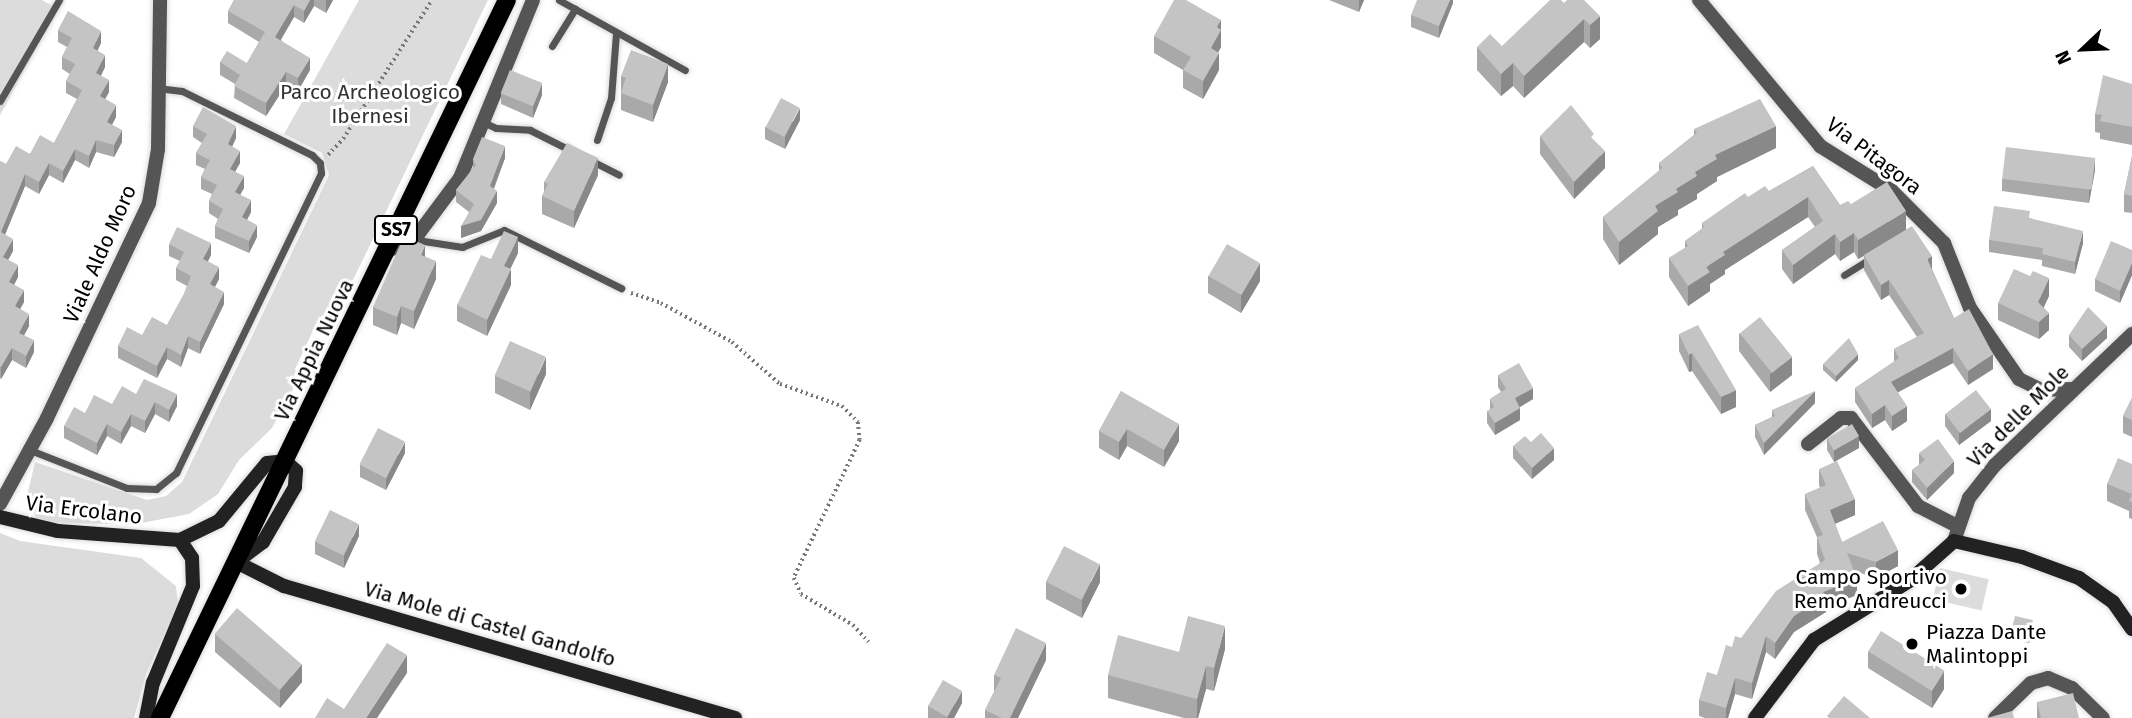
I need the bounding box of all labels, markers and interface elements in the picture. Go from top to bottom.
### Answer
north arrow [2048,14,2118,84]
text: N [2050,47,2076,68]
park label: Parco Archeologico Ibernesi [280,79,460,129]
street label: Via Pitagora [1821,112,1927,200]
street label: Viale Aldo Moro [58,181,142,327]
road number: SS7 [373,214,419,246]
street label: Via Appia Nuova [269,275,359,425]
street label: Via delle Mole [1962,360,2074,472]
street label: Via Ercolano [24,490,144,530]
place label: Campo Sportivo Remo Andreucci [1794,564,1947,614]
street label: Via Mole di Castel Gandolfo [361,576,619,672]
marker: Campo Sportivo Remo Andreucci [1953,581,1969,597]
place label: Piazza Dante Malintoppi [1926,619,2046,669]
marker: Piazza Dante Malintoppi [1904,636,1920,652]

